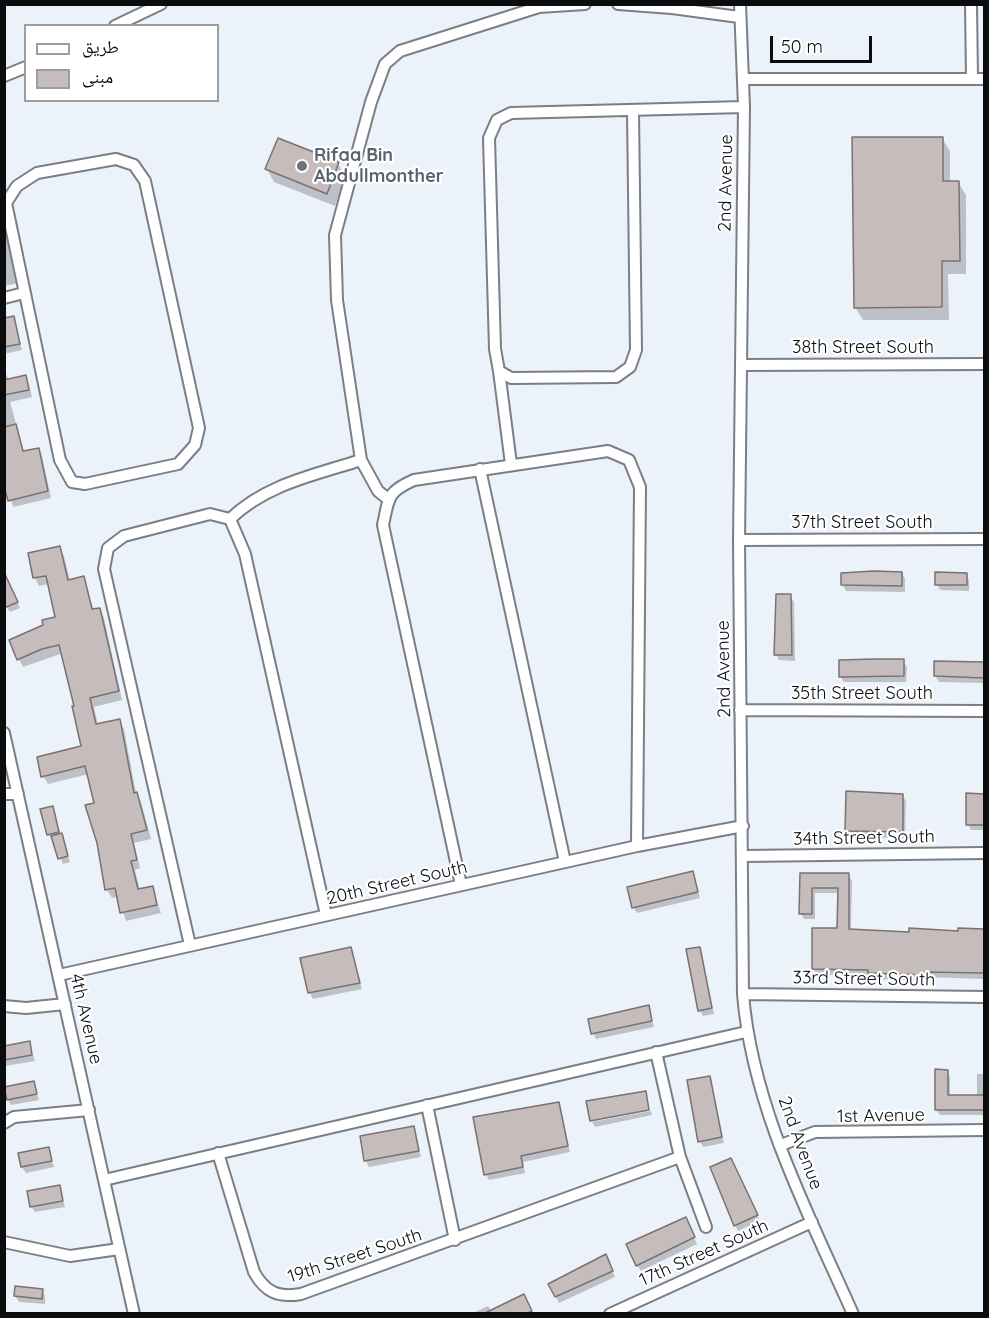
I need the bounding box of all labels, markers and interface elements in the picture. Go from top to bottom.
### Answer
legend [24,24,219,102]
scale bar [773,24,875,62]
text: طريق [82,35,119,58]
text: 50 m [781,35,823,58]
text: مبنى [82,65,113,88]
street label: 2nd Avenue [714,134,738,232]
place label: Rifaa Bin Abdullmonther [314,145,444,188]
marker: Rifaa Bin Abdullmonther [295,159,309,173]
street label: 38th Street South [792,337,934,359]
street label: 37th Street South [791,512,933,534]
street label: 2nd Avenue [712,620,736,718]
street label: 35th Street South [791,683,933,705]
street label: 34th Street South [793,826,935,850]
street label: 20th Street South [325,856,469,910]
street label: 33rd Street South [792,967,936,991]
street label: 4th Avenue [65,972,107,1066]
street label: 2nd Avenue [773,1093,827,1193]
street label: 1st Avenue [837,1104,925,1128]
street label: 17th Street South [636,1215,772,1291]
street label: 19th Street South [285,1224,425,1288]

